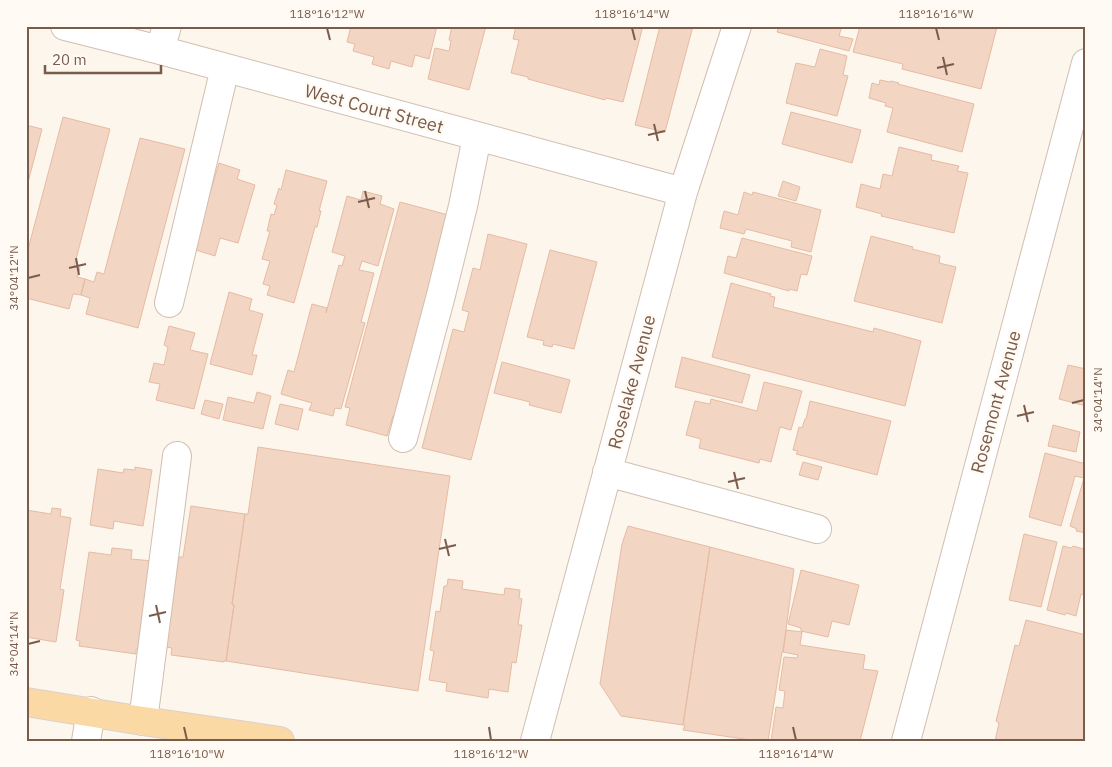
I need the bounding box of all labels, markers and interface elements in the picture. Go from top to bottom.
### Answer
text: 118°16'12"W [290,6,365,21]
text: 118°16'14"W [595,6,670,21]
text: 118°16'16"W [899,6,974,21]
scale bar [45,42,161,74]
text: 20 m [52,50,87,69]
street label: West Court Street [302,79,446,138]
text: 34°04'12"N [6,245,21,311]
street label: Roselake Avenue [603,312,660,451]
street label: Rosemont Avenue [965,328,1026,476]
text: 34°04'14"N [1090,367,1105,433]
text: 34°04'14"N [6,611,21,677]
text: 118°16'10"W [150,746,225,761]
text: 118°16'12"W [454,746,529,761]
text: 118°16'14"W [759,746,834,761]

